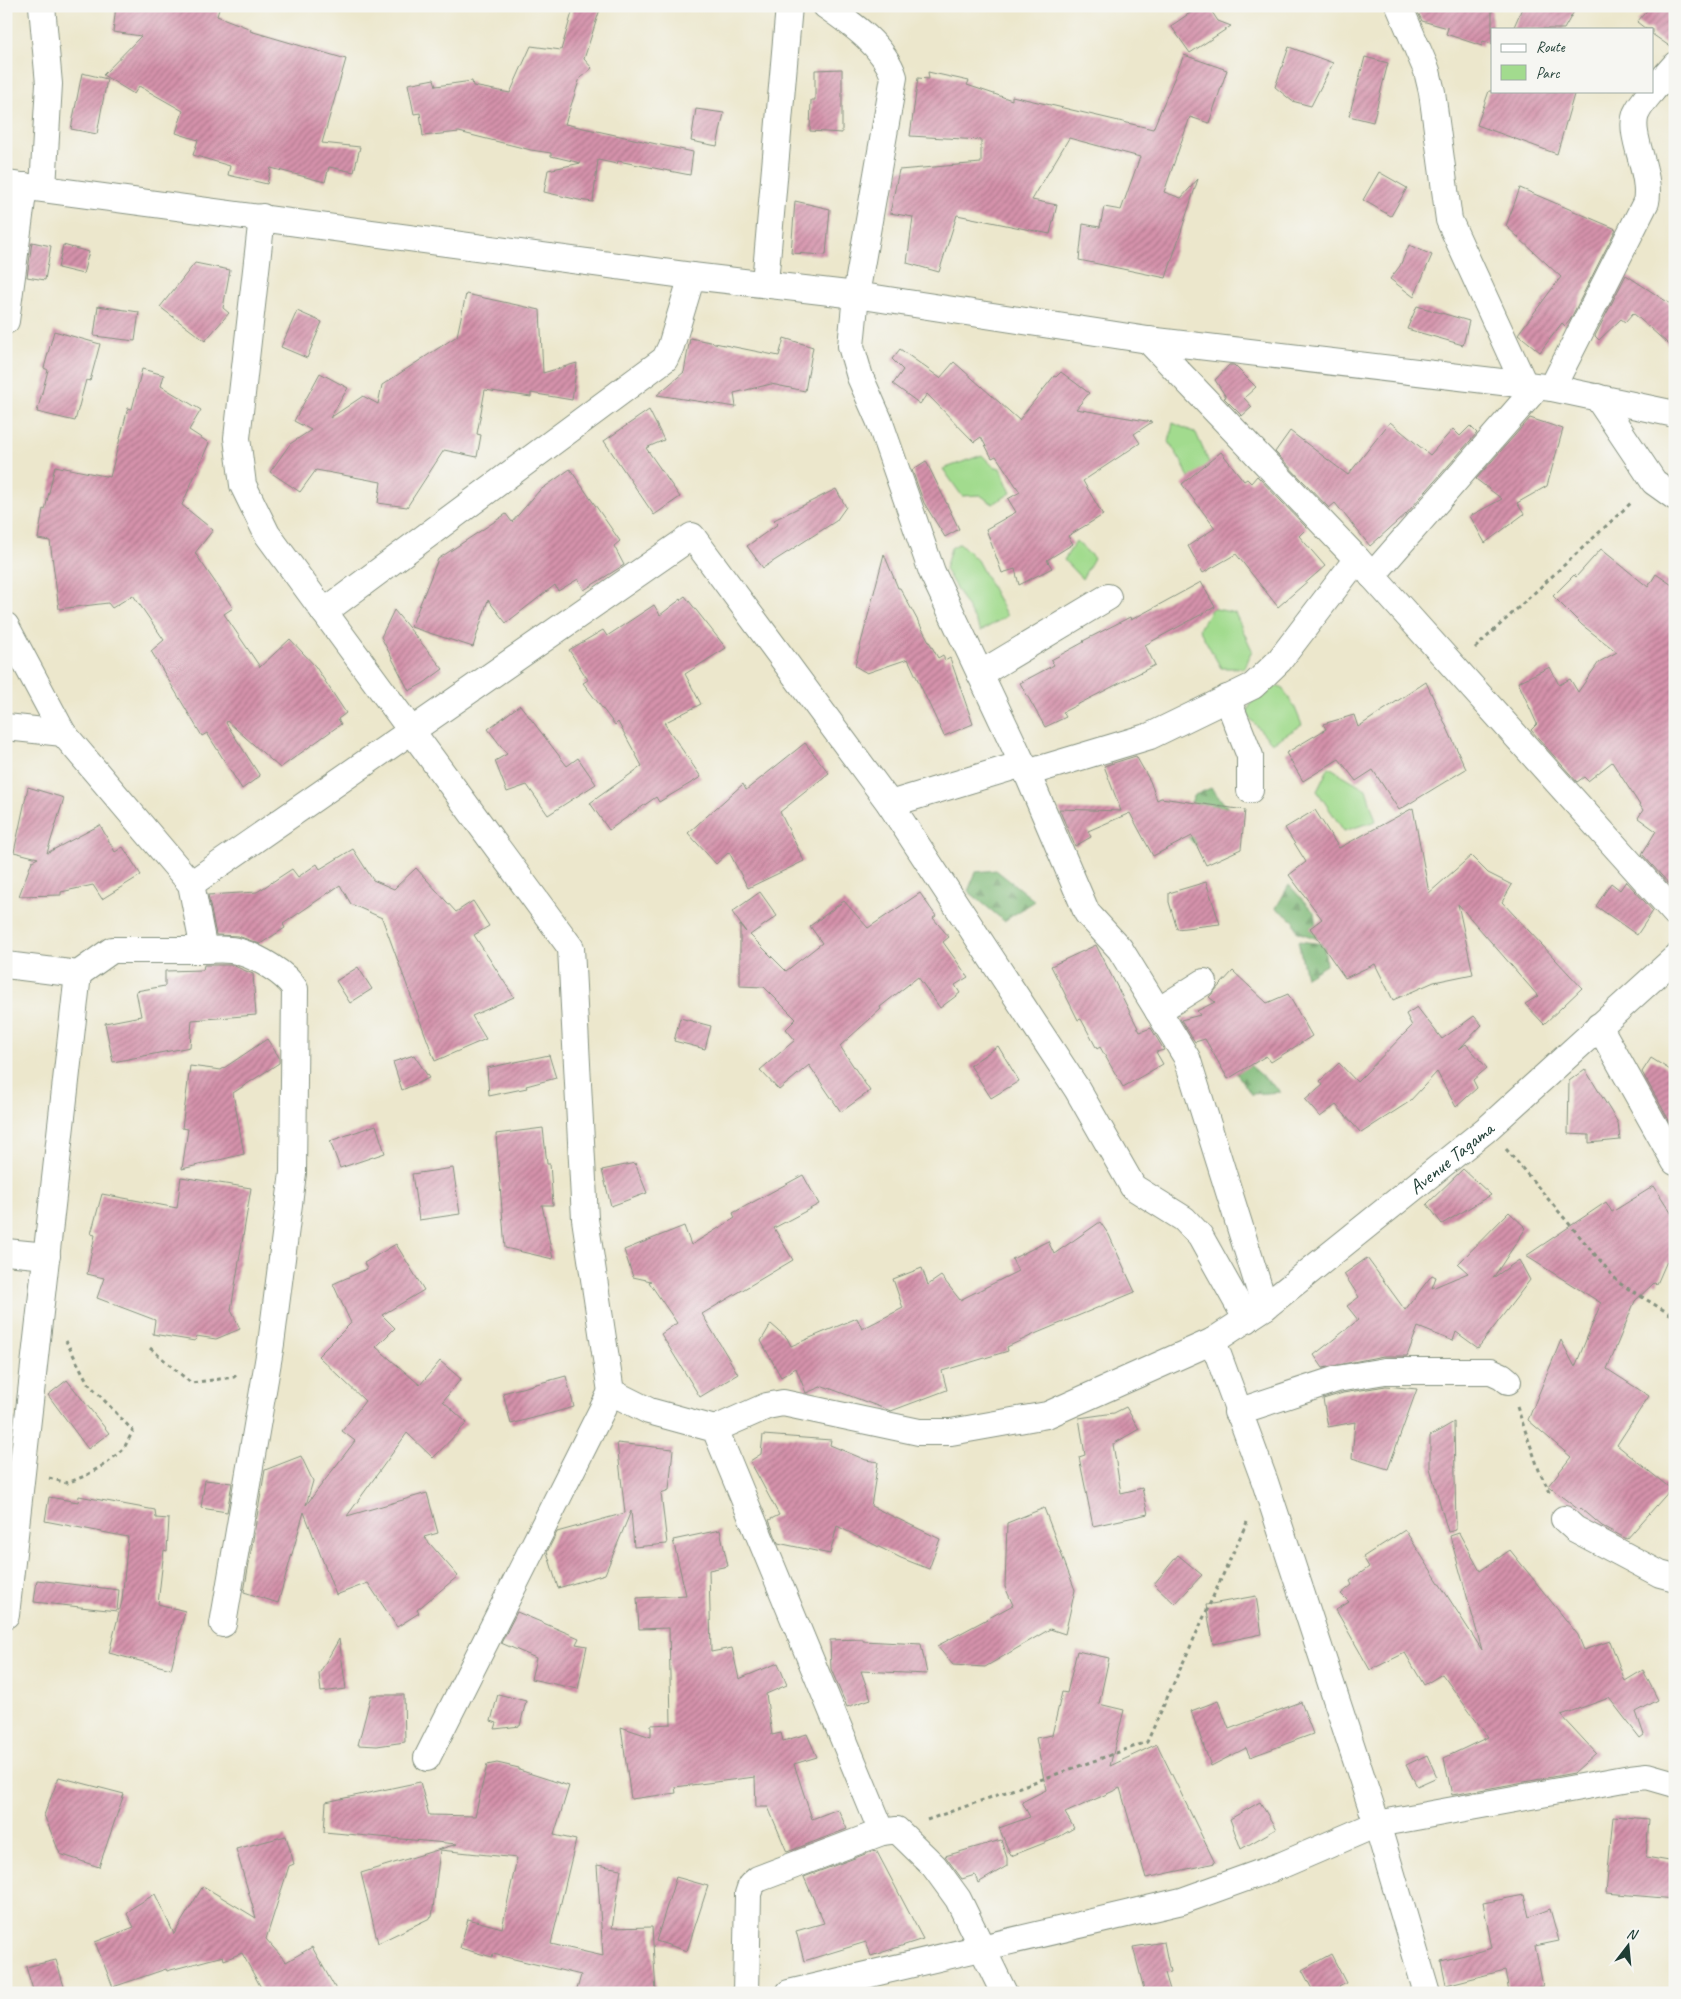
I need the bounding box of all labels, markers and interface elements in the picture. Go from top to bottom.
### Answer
legend [1491,28,1654,92]
text: Route [1536,38,1566,57]
text: Parc [1536,64,1560,83]
street label: Avenue Tagama [1404,1115,1500,1200]
north arrow [1604,1922,1654,1972]
text: N [1625,1925,1640,1944]

